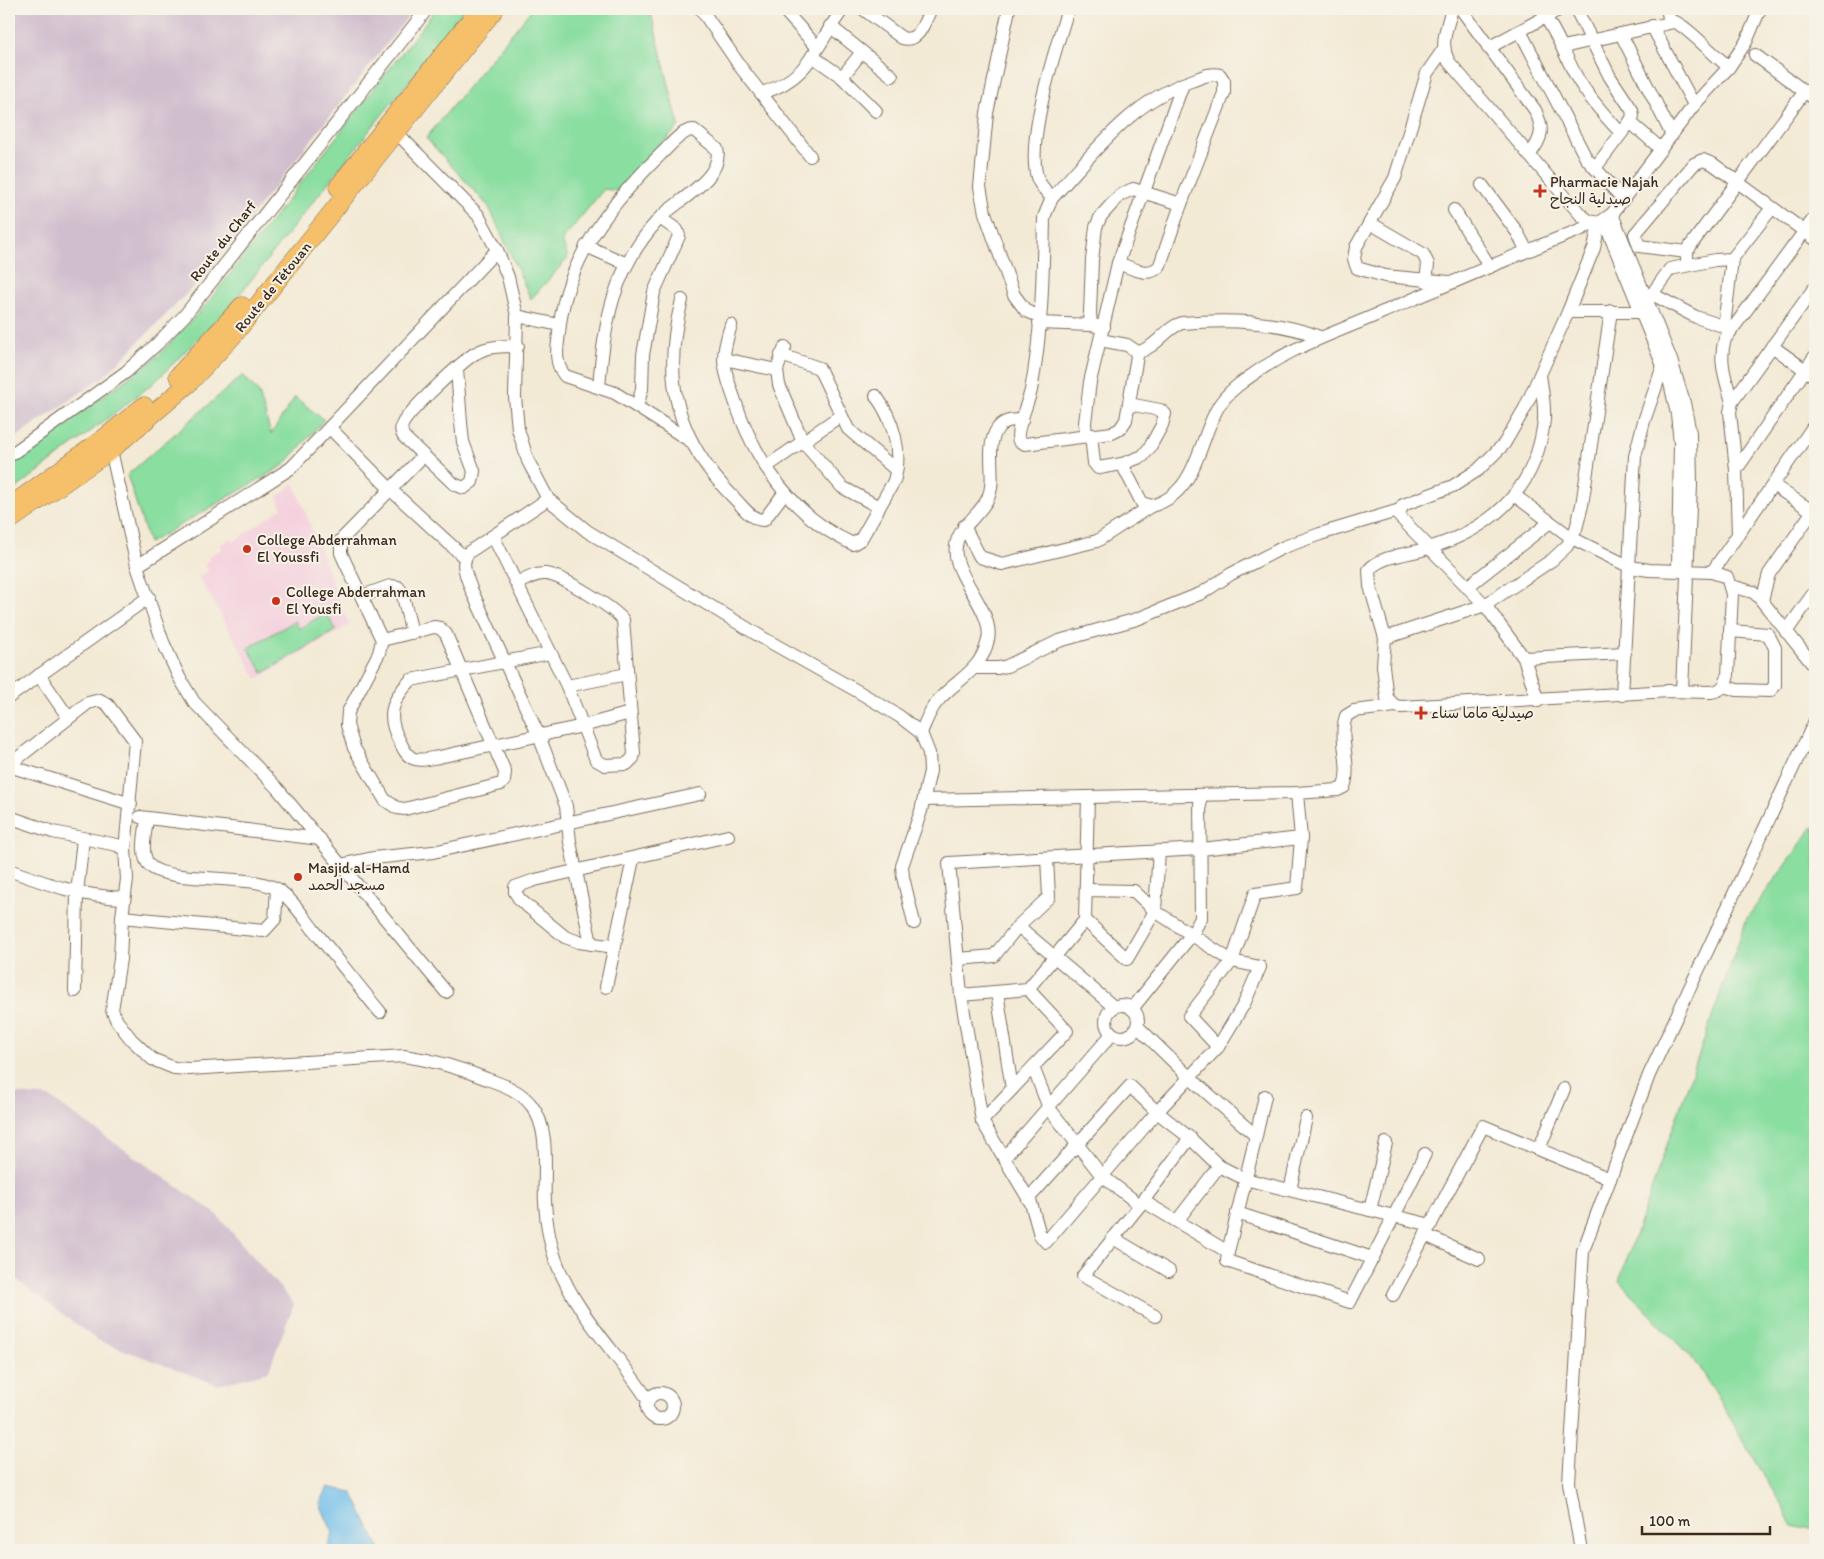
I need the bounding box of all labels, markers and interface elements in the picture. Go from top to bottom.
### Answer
place label: Pharmacie Najah صيدلية النجاح [1550,173,1658,209]
marker: Pharmacie Najah صيدلية النجاح [1534,185,1546,197]
street label: Route du Charf [186,197,260,285]
street label: Route de Tétouan [231,238,315,336]
place label: College Abderrahman El Youssfi [257,531,397,566]
marker: College Abderrahman El Youssfi [241,543,253,555]
place label: College Abderrahman El Yousfi [286,583,426,618]
marker: College Abderrahman El Yousfi [270,595,282,607]
place label: صيدلية ماما سناء [1431,704,1534,722]
marker: صيدلية ماما سناء [1415,707,1427,719]
place label: Masjid al-Hamd مسجد الحمد [308,859,410,894]
marker: Masjid al-Hamd مسجد الحمد [292,871,304,883]
scale bar [1642,1504,1769,1536]
text: 100 m [1649,1512,1691,1530]

